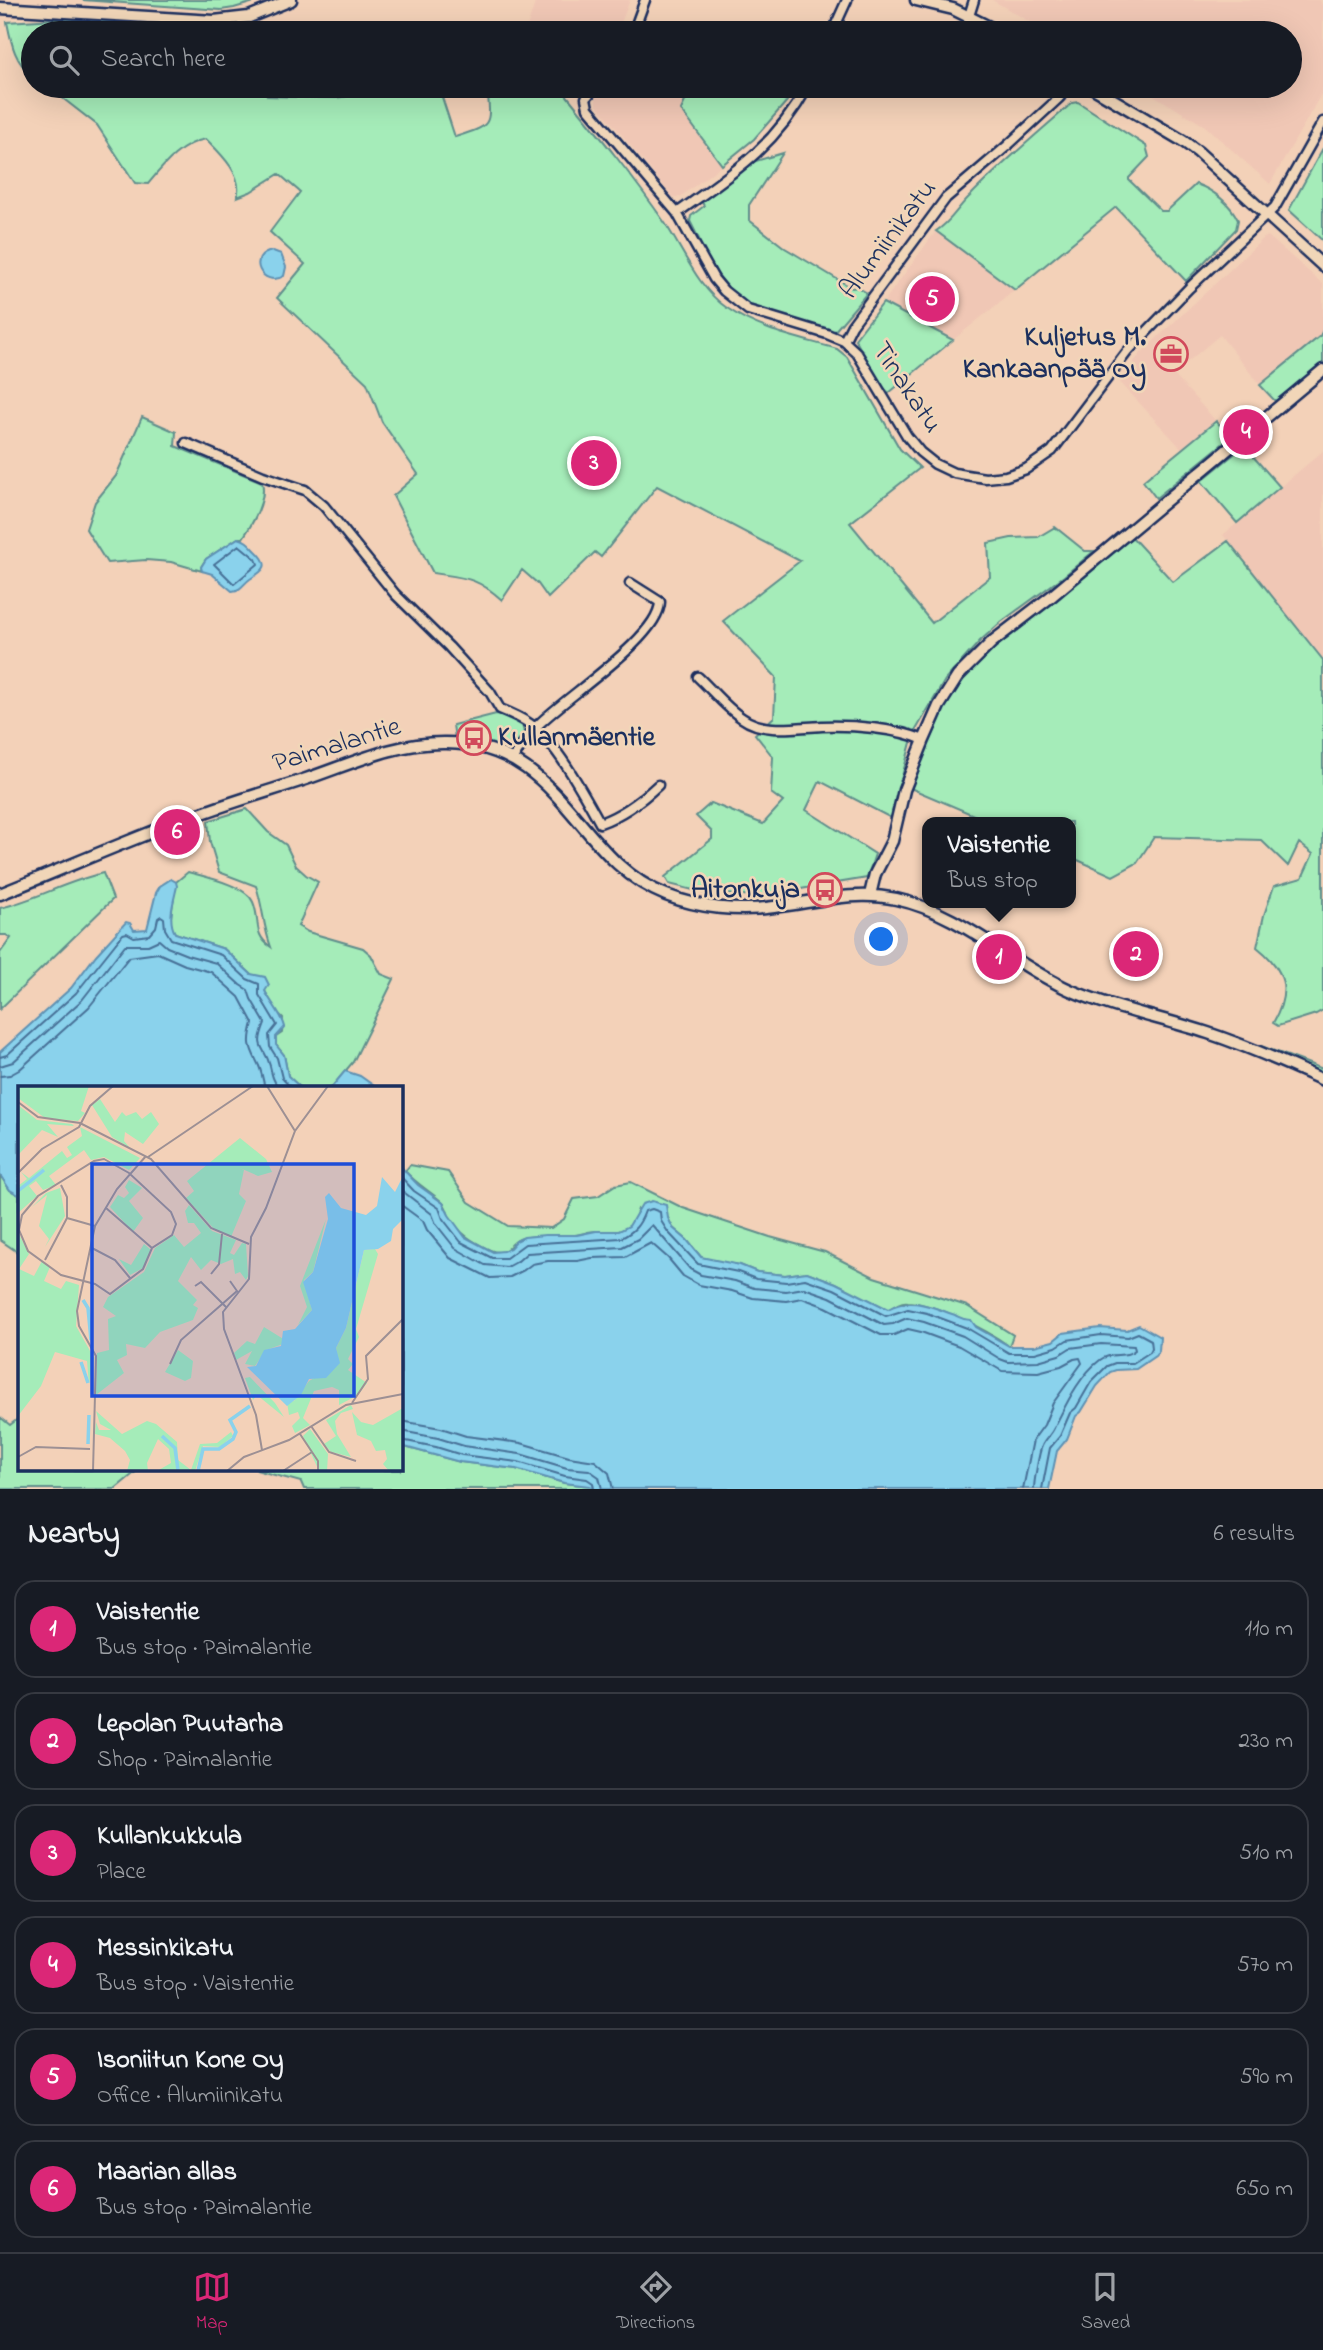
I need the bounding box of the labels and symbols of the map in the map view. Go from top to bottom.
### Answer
street label: Alumiinikatu [830,171,948,309]
pin: 5 [909,273,955,325]
place label: Kuljetus M. Kankaanpää Oy [963,318,1146,391]
street label: Tinakatu [860,334,952,442]
office icon: Kuljetus M. Kankaanpää Oy [1152,335,1190,373]
pin: 4 [1223,406,1269,458]
pin: 3 [571,437,617,489]
street label: Paimalantie [268,707,407,785]
place label: Kullanmäentie [498,718,657,759]
bus stop icon: Kullanmäentie [455,719,493,757]
pin: 6 [154,806,200,858]
place label: Aitonkuja [691,870,800,911]
bus stop icon: Aitonkuja [806,871,844,909]
your location [864,922,898,956]
pin: 2 [1113,928,1159,980]
pin: 1 [976,931,1022,983]
inset map [18,1086,402,1472]

